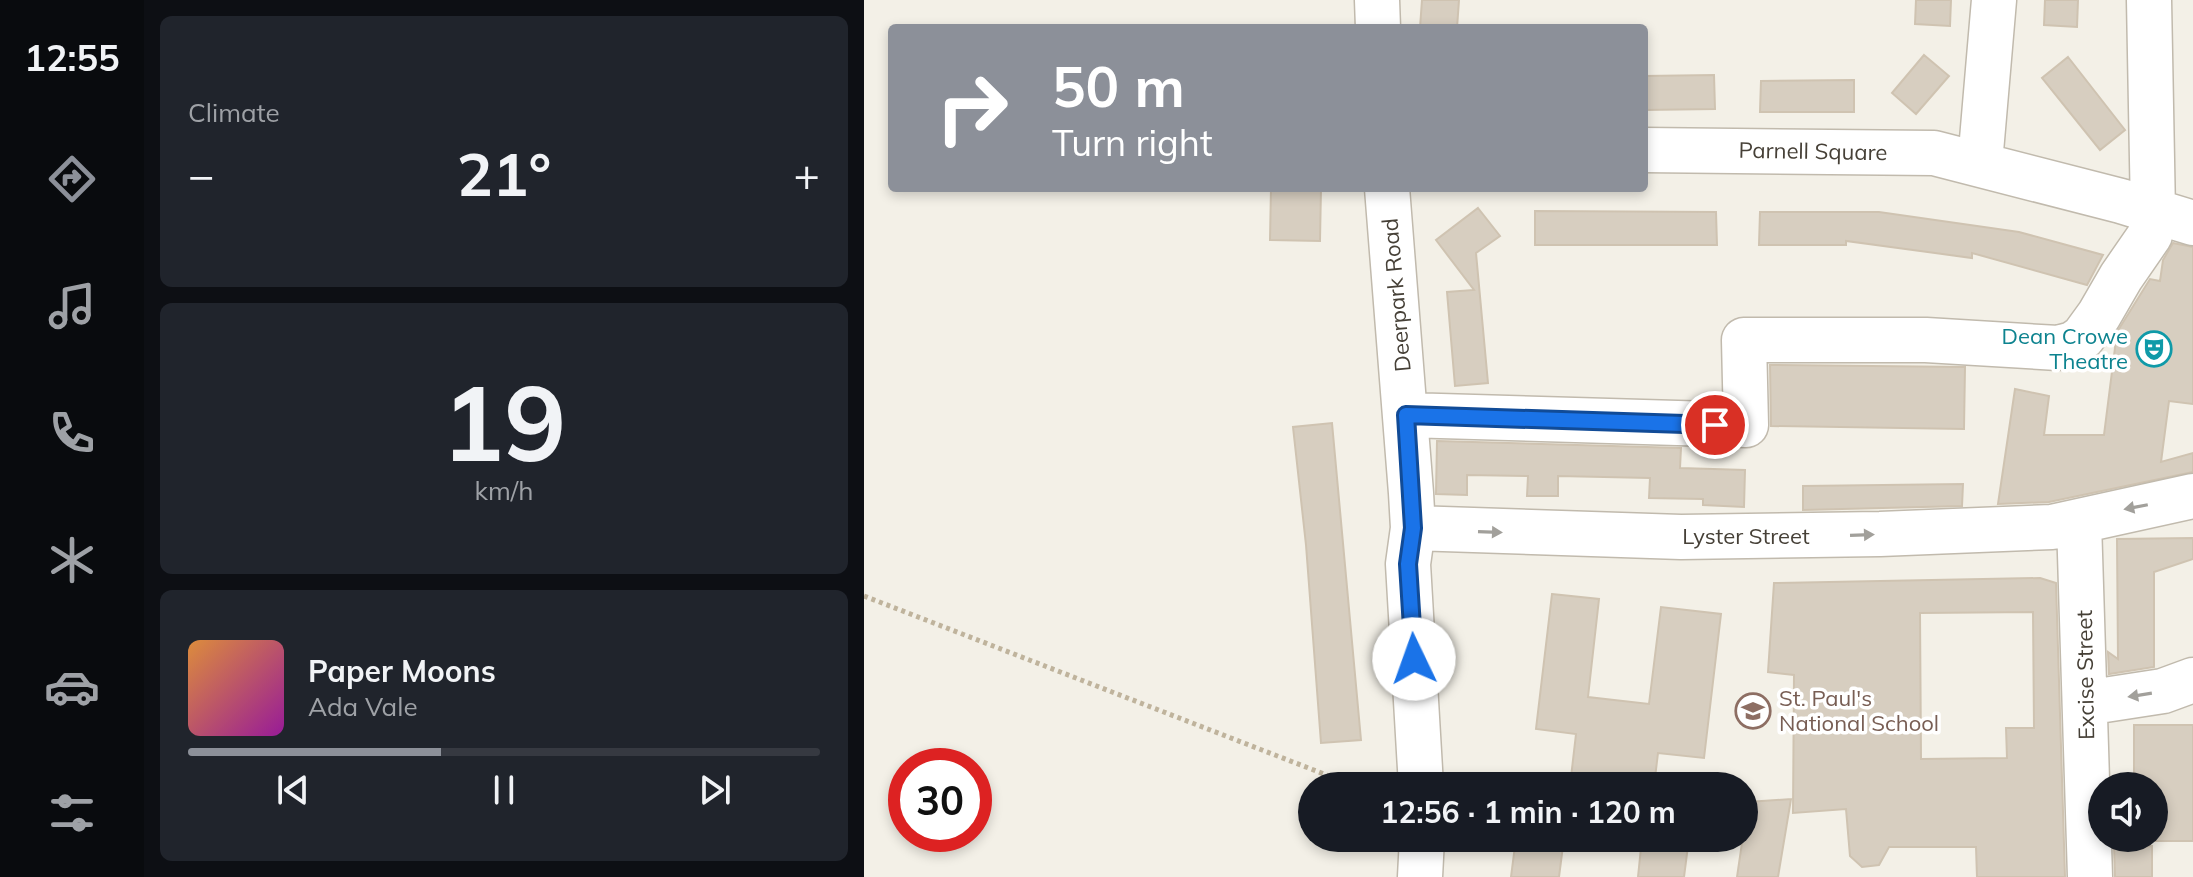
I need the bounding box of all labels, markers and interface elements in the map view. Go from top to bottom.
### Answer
text: 12:55 [24,35,120,80]
text: 50 m [1052,51,1185,121]
icon: right [920,56,1024,160]
text: Climate [188,96,280,129]
text: Turn right [1052,120,1213,165]
text: 21° [457,136,551,211]
street label: Parnell Square [1738,136,1888,166]
text: − [188,147,214,202]
text: + [794,147,820,202]
icon: directions [44,151,100,207]
street label: Deerpark Road [1375,217,1417,373]
icon: music [44,278,100,334]
place label: Dean Crowe Theatre [2002,322,2128,375]
theatre icon: Dean Crowe Theatre [2135,330,2173,368]
text: 19 [442,356,566,487]
pin [1681,391,1749,459]
icon: arrive [1693,403,1737,447]
icon: phone [44,405,100,461]
text: km/h [475,474,533,507]
one-way arrow [2123,502,2148,514]
street label: Lyster Street [1682,522,1810,550]
one-way arrow [1478,525,1503,538]
one-way arrow [1850,529,1875,541]
icon: climate [44,532,100,588]
street label: Excise Street [2070,609,2100,740]
position arrow [1372,617,1456,701]
text: Paper Moons [308,652,496,690]
icon: car [44,659,100,715]
place label: St. Paul's National School [1779,684,1939,737]
one-way arrow [2127,689,2152,702]
text: Ada Vale [308,690,418,723]
school or university icon: St. Paul's National School [1734,692,1772,730]
speed limit sign: 30 [888,748,992,852]
icon: previous [271,768,315,812]
icon: pause [482,768,526,812]
icon: next [693,768,737,812]
map controls [2088,772,2168,852]
button: sound [2088,772,2168,852]
icon: filters [44,785,100,841]
text: 12:56 · 1 min · 120 m [1380,793,1676,831]

